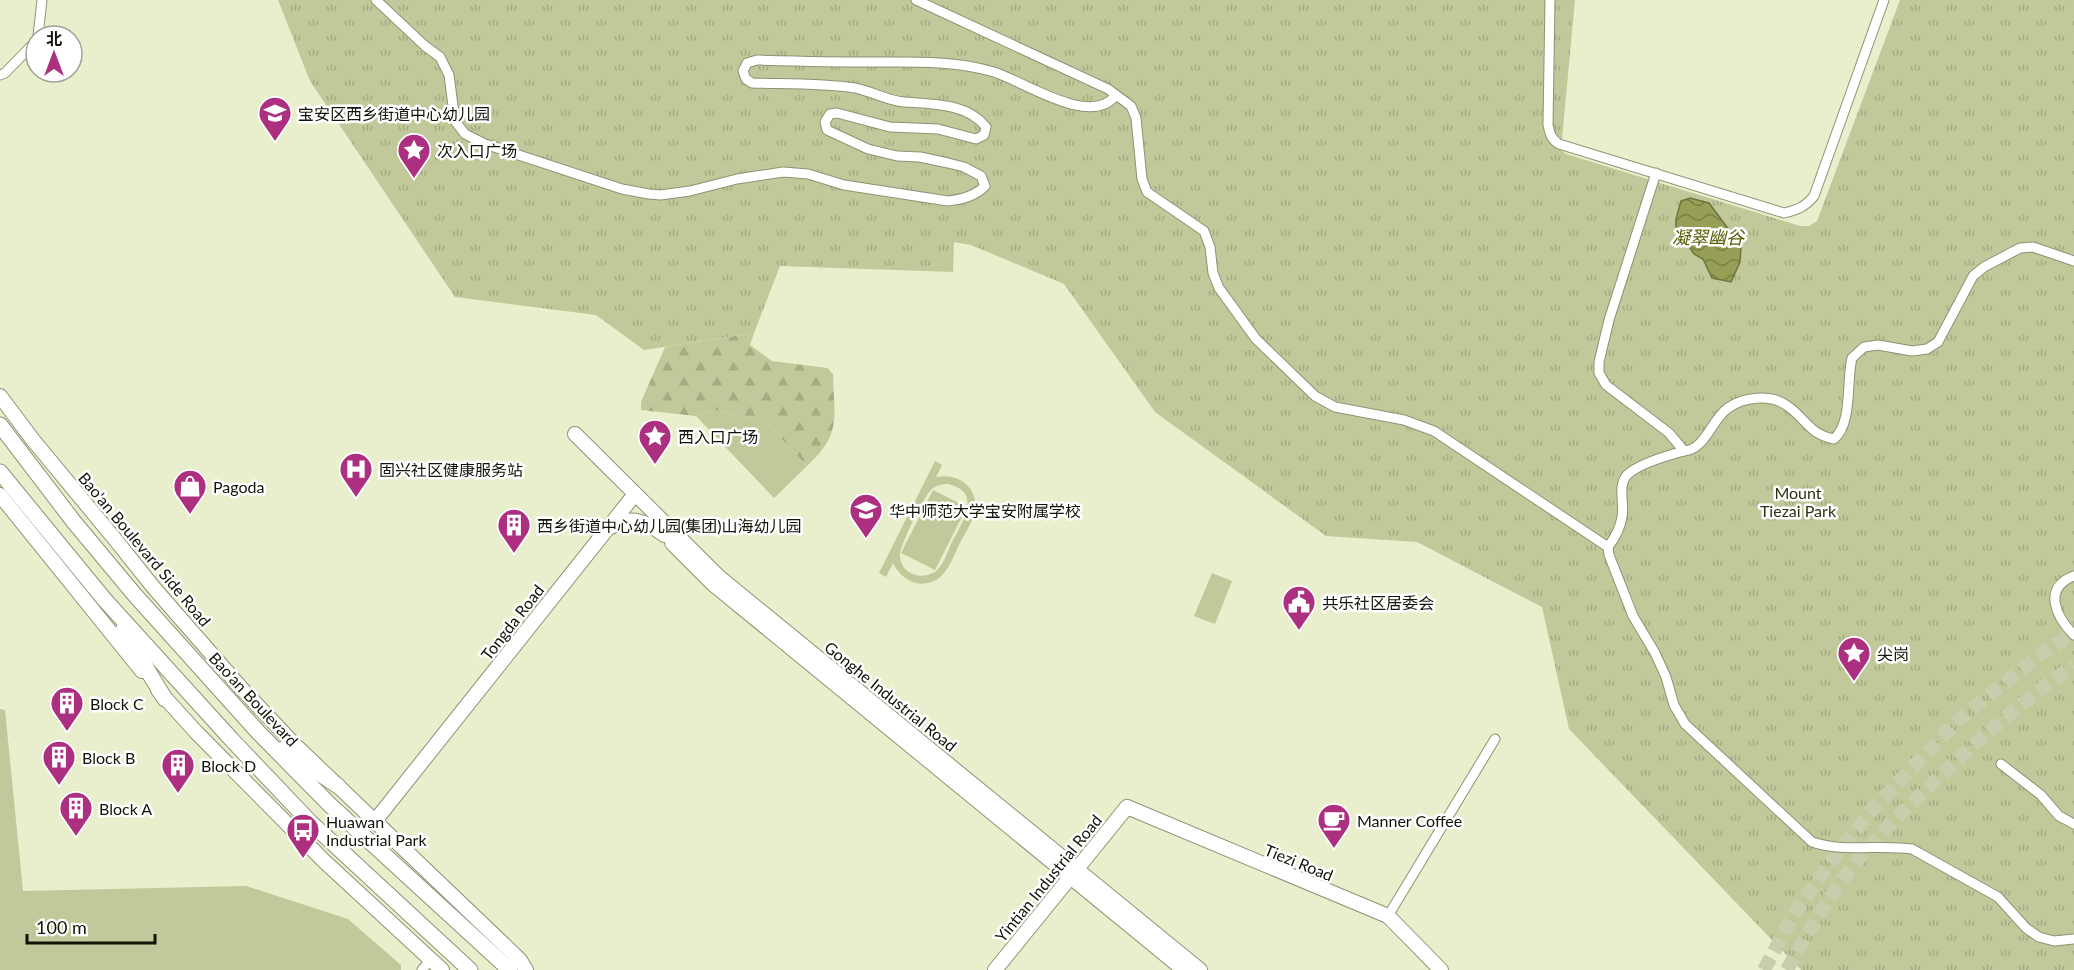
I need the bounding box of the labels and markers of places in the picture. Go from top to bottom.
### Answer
school or university icon: 宝安区西乡街道中心幼儿园 [257,95,293,142]
place label: 宝安区西乡街道中心幼儿园 [298,104,490,123]
place icon: 次入口广场 [396,132,432,179]
place label: 次入口广场 [437,141,517,160]
place icon: 西入口广场 [637,418,673,465]
place label: 西入口广场 [678,427,758,446]
hospital icon: 固兴社区健康服务站 [338,451,374,498]
place label: 固兴社区健康服务站 [379,460,523,479]
shop icon: Pagoda [172,468,208,515]
place label: Pagoda [213,477,264,496]
school or university icon: 华中师范大学宝安附属学校 [848,492,884,539]
place label: 华中师范大学宝安附属学校 [889,501,1081,520]
building icon: 西乡街道中心幼儿园(集团)山海幼儿园 [496,507,532,554]
place label: 西乡街道中心幼儿园(集团)山海幼儿园 [537,516,802,535]
public building icon: 共乐社区居委会 [1281,584,1317,631]
place label: 共乐社区居委会 [1322,593,1434,612]
place icon: 尖岗 [1836,635,1872,682]
place label: 尖岗 [1877,644,1909,663]
building icon: Block C [49,685,85,732]
place label: Block C [90,694,144,713]
building icon: Block B [41,739,77,786]
building icon: Block D [160,747,196,794]
place label: Block B [82,748,135,767]
place label: Block D [201,756,256,775]
building icon: Block A [58,790,94,837]
place label: Block A [99,799,152,818]
cafe icon: Manner Coffee [1316,802,1352,849]
place label: Manner Coffee [1357,811,1462,830]
bus stop icon: Huawan Industrial Park [285,812,321,859]
place label: Huawan Industrial Park [326,812,427,849]

